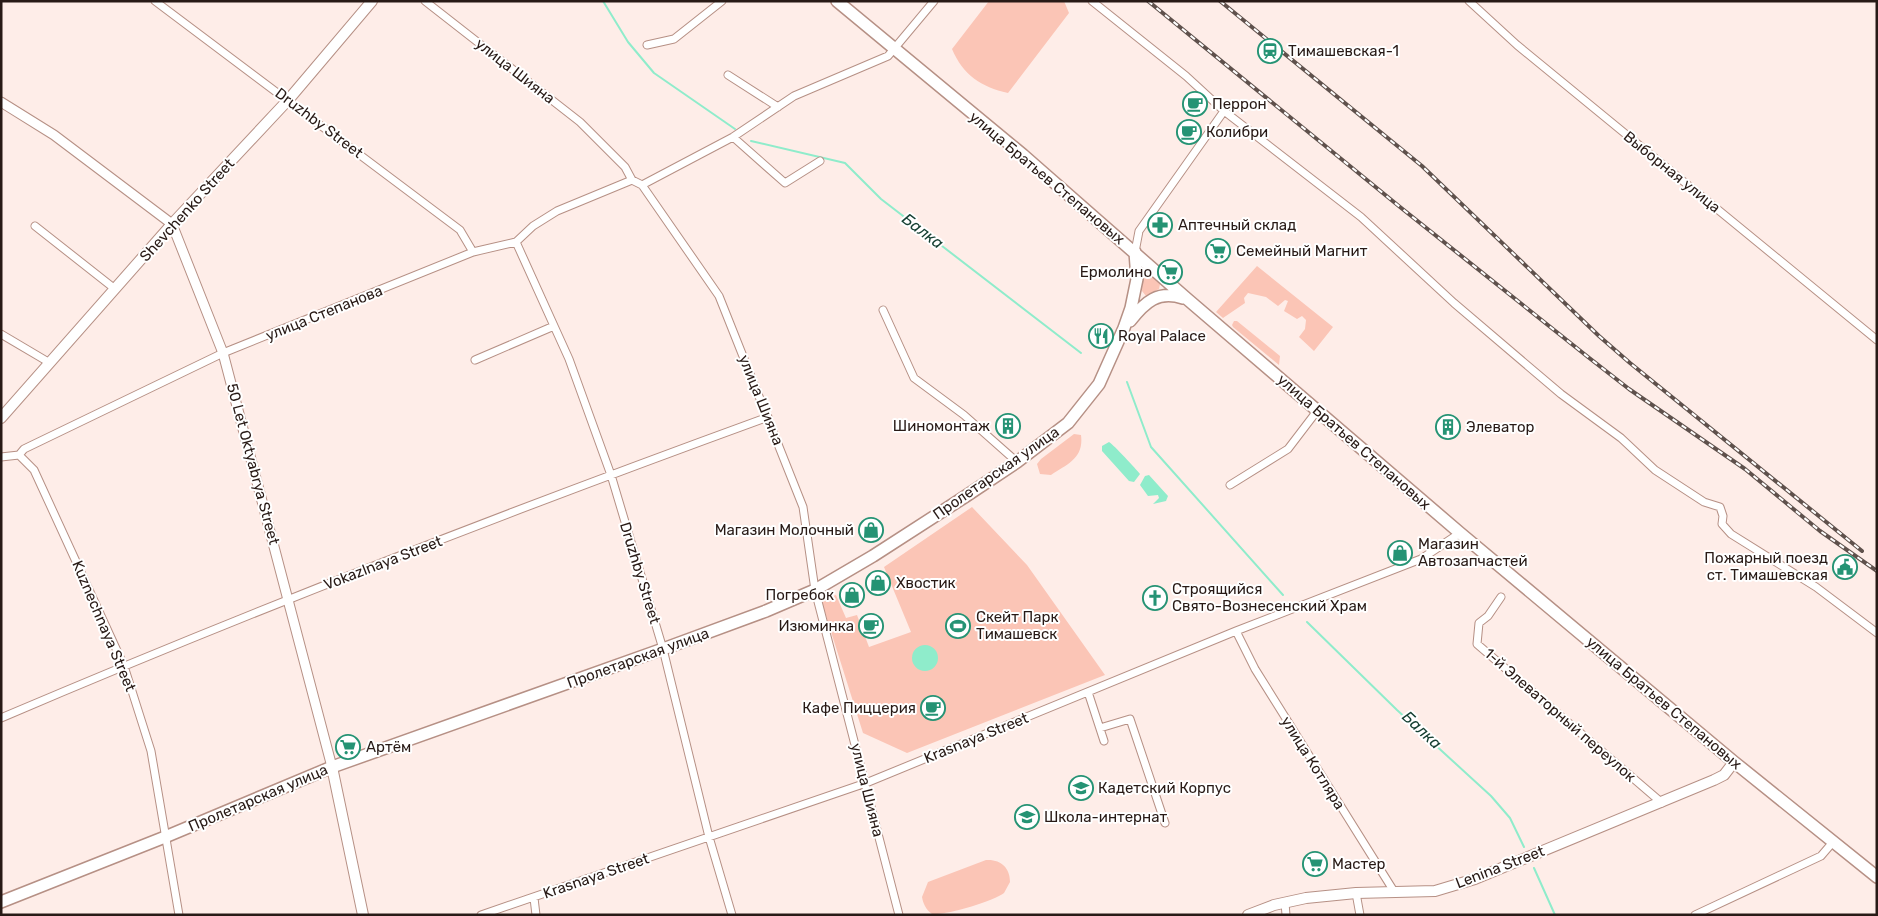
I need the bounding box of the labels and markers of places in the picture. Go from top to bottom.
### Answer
station icon: Тимашевская-1 [1257,38,1283,64]
place label: Тимашевская-1 [1288,42,1399,60]
cafe icon: Перрон [1182,91,1208,117]
place label: Перрон [1212,95,1267,113]
cafe icon: Колибри [1176,119,1202,145]
place label: Колибри [1206,123,1268,141]
pharmacy icon: Аптечный склад [1147,212,1173,238]
place label: Аптечный склад [1178,216,1296,234]
supermarket icon: Семейный Магнит [1205,238,1231,264]
place label: Семейный Магнит [1236,242,1368,260]
supermarket icon: Ермолино [1157,259,1183,285]
place label: Ермолино [1080,263,1152,281]
restaurant icon: Royal Palace [1088,323,1114,349]
place label: Royal Palace [1118,327,1206,345]
building icon: Шиномонтаж [995,413,1021,439]
building icon: Элеватор [1435,414,1461,440]
place label: Шиномонтаж [893,417,990,435]
place label: Элеватор [1466,418,1534,436]
shop icon: Магазин Молочный [858,517,884,543]
place label: Магазин Молочный [715,521,854,539]
place label: Магазин Автозапчастей [1418,535,1528,570]
shop icon: Магазин Автозапчастей [1387,540,1413,566]
place label: Пожарный поезд ст. Тимашевская [1704,549,1828,584]
public building icon: Пожарный поезд ст. Тимашевская [1832,554,1858,580]
shop icon: Хвостик [865,570,891,596]
place label: Хвостик [896,574,956,592]
place label: Строящийся Свято-Вознесенский Храм [1172,580,1367,615]
shop icon: Погребок [839,582,865,608]
church icon: Строящийся Свято-Вознесенский Храм [1142,585,1168,611]
place label: Погребок [766,586,834,604]
place label: Скейт Парк Тимашевск [976,608,1059,643]
cafe icon: Изюминка [858,613,884,639]
sports icon: Скейт Парк Тимашевск [945,613,971,639]
place label: Изюминка [778,617,854,635]
cafe icon: Кафе Пиццерия [920,695,946,721]
place label: Кафе Пиццерия [802,699,916,717]
supermarket icon: Артём [335,734,361,760]
place label: Артём [366,738,411,756]
school or university icon: Кадетский Корпус [1068,775,1094,801]
place label: Кадетский Корпус [1098,779,1231,797]
school or university icon: Школа-интернат [1014,804,1040,830]
place label: Школа-интернат [1044,808,1167,826]
supermarket icon: Мастер [1302,851,1328,877]
place label: Мастер [1332,855,1386,873]

